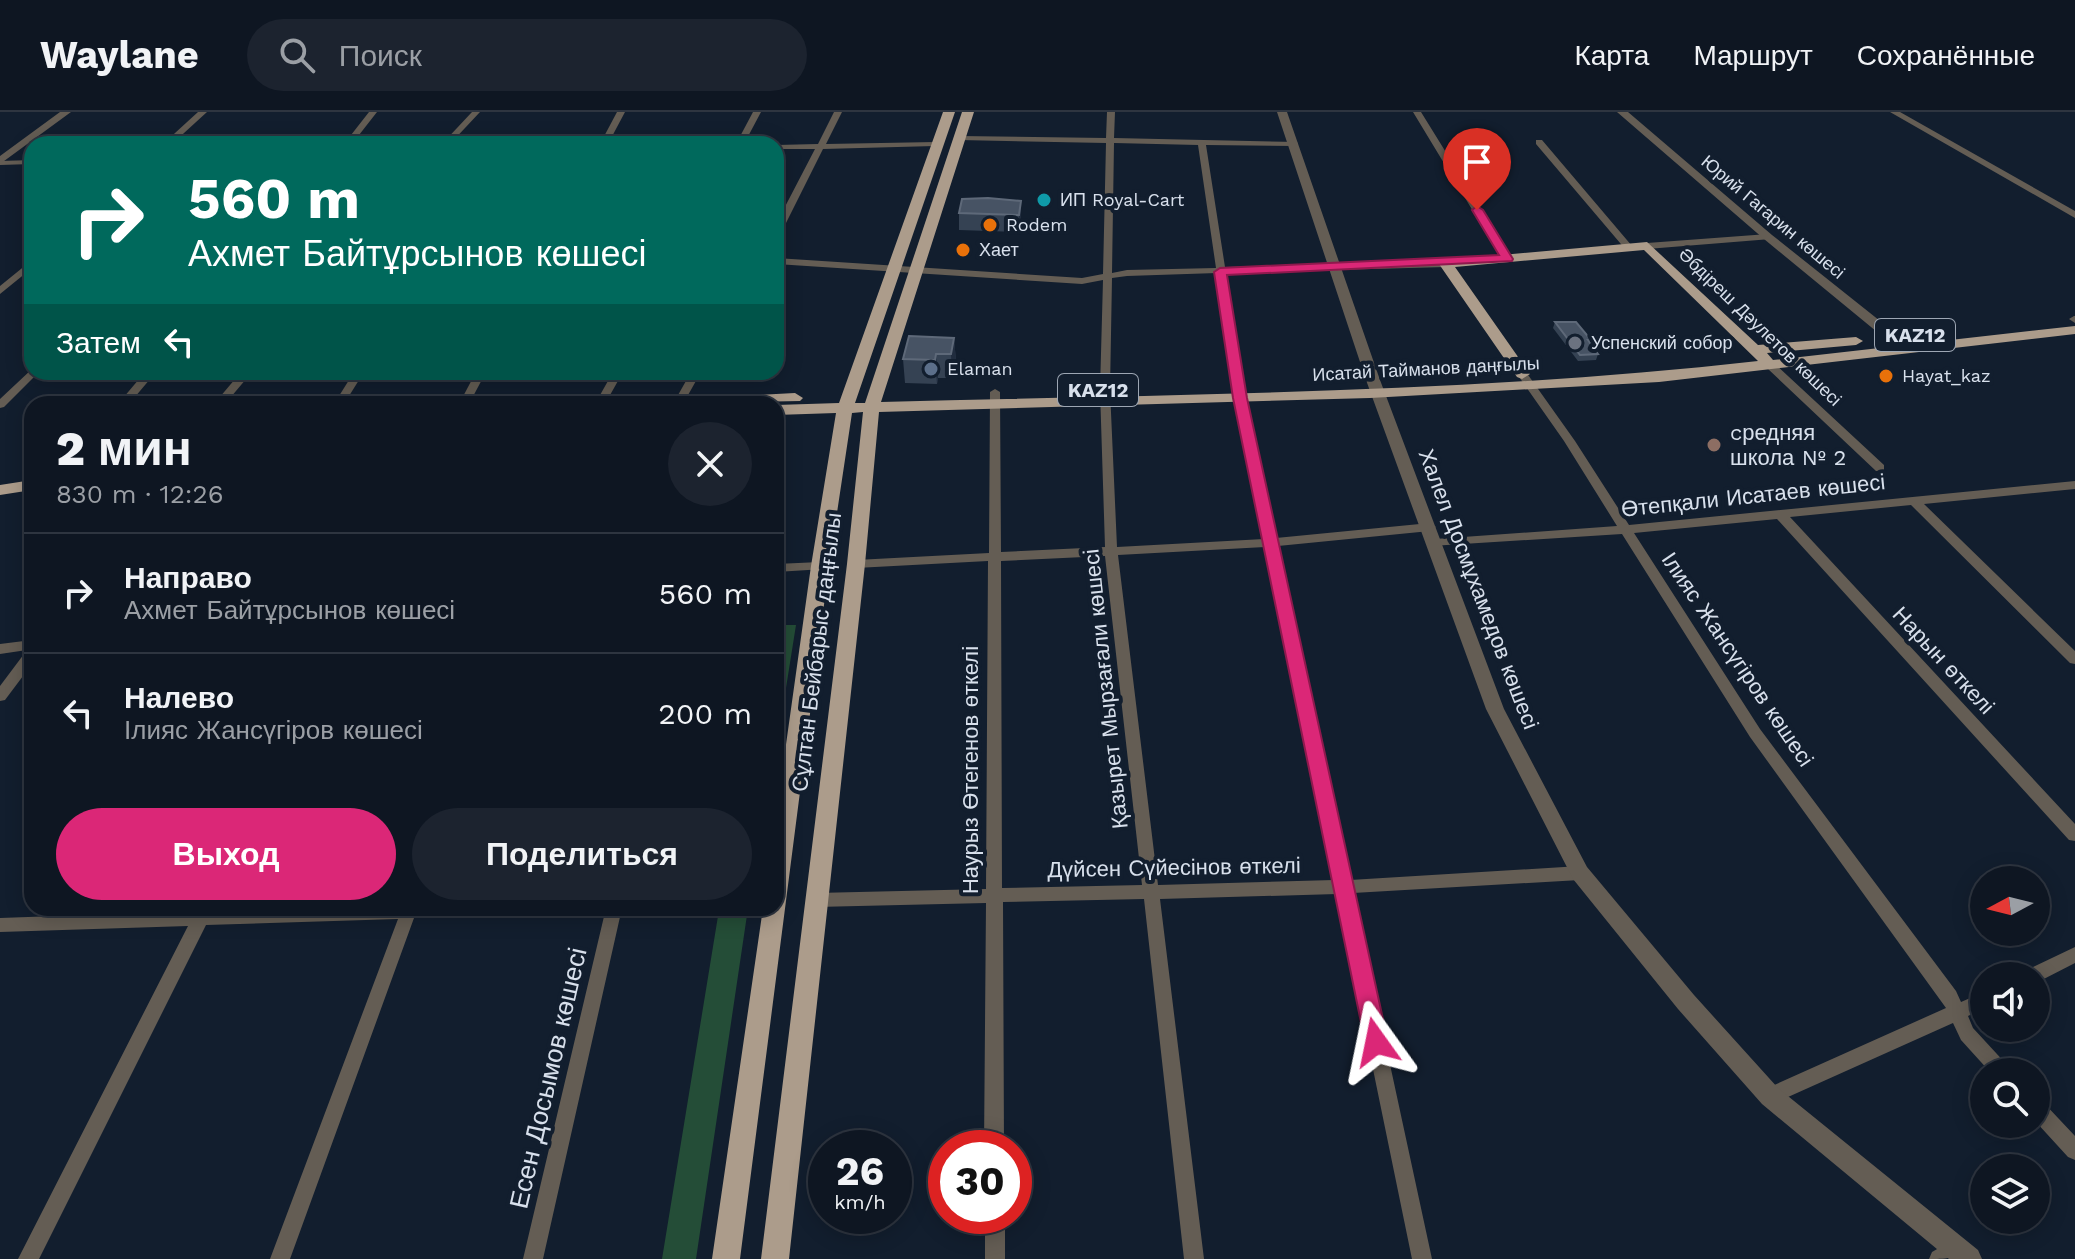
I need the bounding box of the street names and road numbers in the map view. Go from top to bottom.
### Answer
street label: Юрий Гагарин көшесі [1697,150,1849,283]
street label: Әбдіреш Дәулетов көшесі [1675,243,1846,410]
road number: KAZ12 [1875,319,1955,351]
street label: Исатай Тайманов даңғылы [1312,352,1540,385]
road number: KAZ12 [1058,374,1138,406]
street label: Халел Досмұхамедов көшесі [1413,446,1544,733]
street label: Өтепқали Исатаев көшесі [1620,469,1886,522]
street label: Сұлтан Бейбарыс даңғылы [787,511,846,793]
street label: Ілияс Жансүгіров көшесі [1657,547,1819,771]
street label: Қазырет Мырзағали көшесі [1078,548,1133,830]
street label: Нарын өткелі [1888,602,2000,719]
street label: Наурыз Өтегенов өткелі [958,646,983,894]
street label: Дүйсен Сүйесінов өткелі [1047,853,1301,882]
street label: Есен Досымов көшесі [503,945,593,1211]

